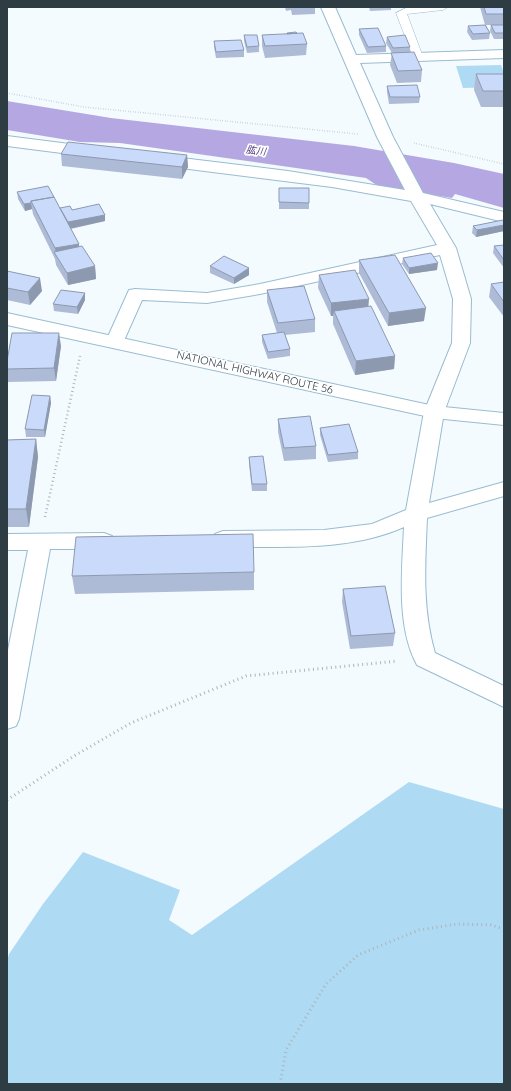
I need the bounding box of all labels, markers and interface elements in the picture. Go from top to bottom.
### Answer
water label: 肱川 [245,143,268,158]
street label: NATIONAL HIGHWAY ROUTE 56 [175,347,335,397]

